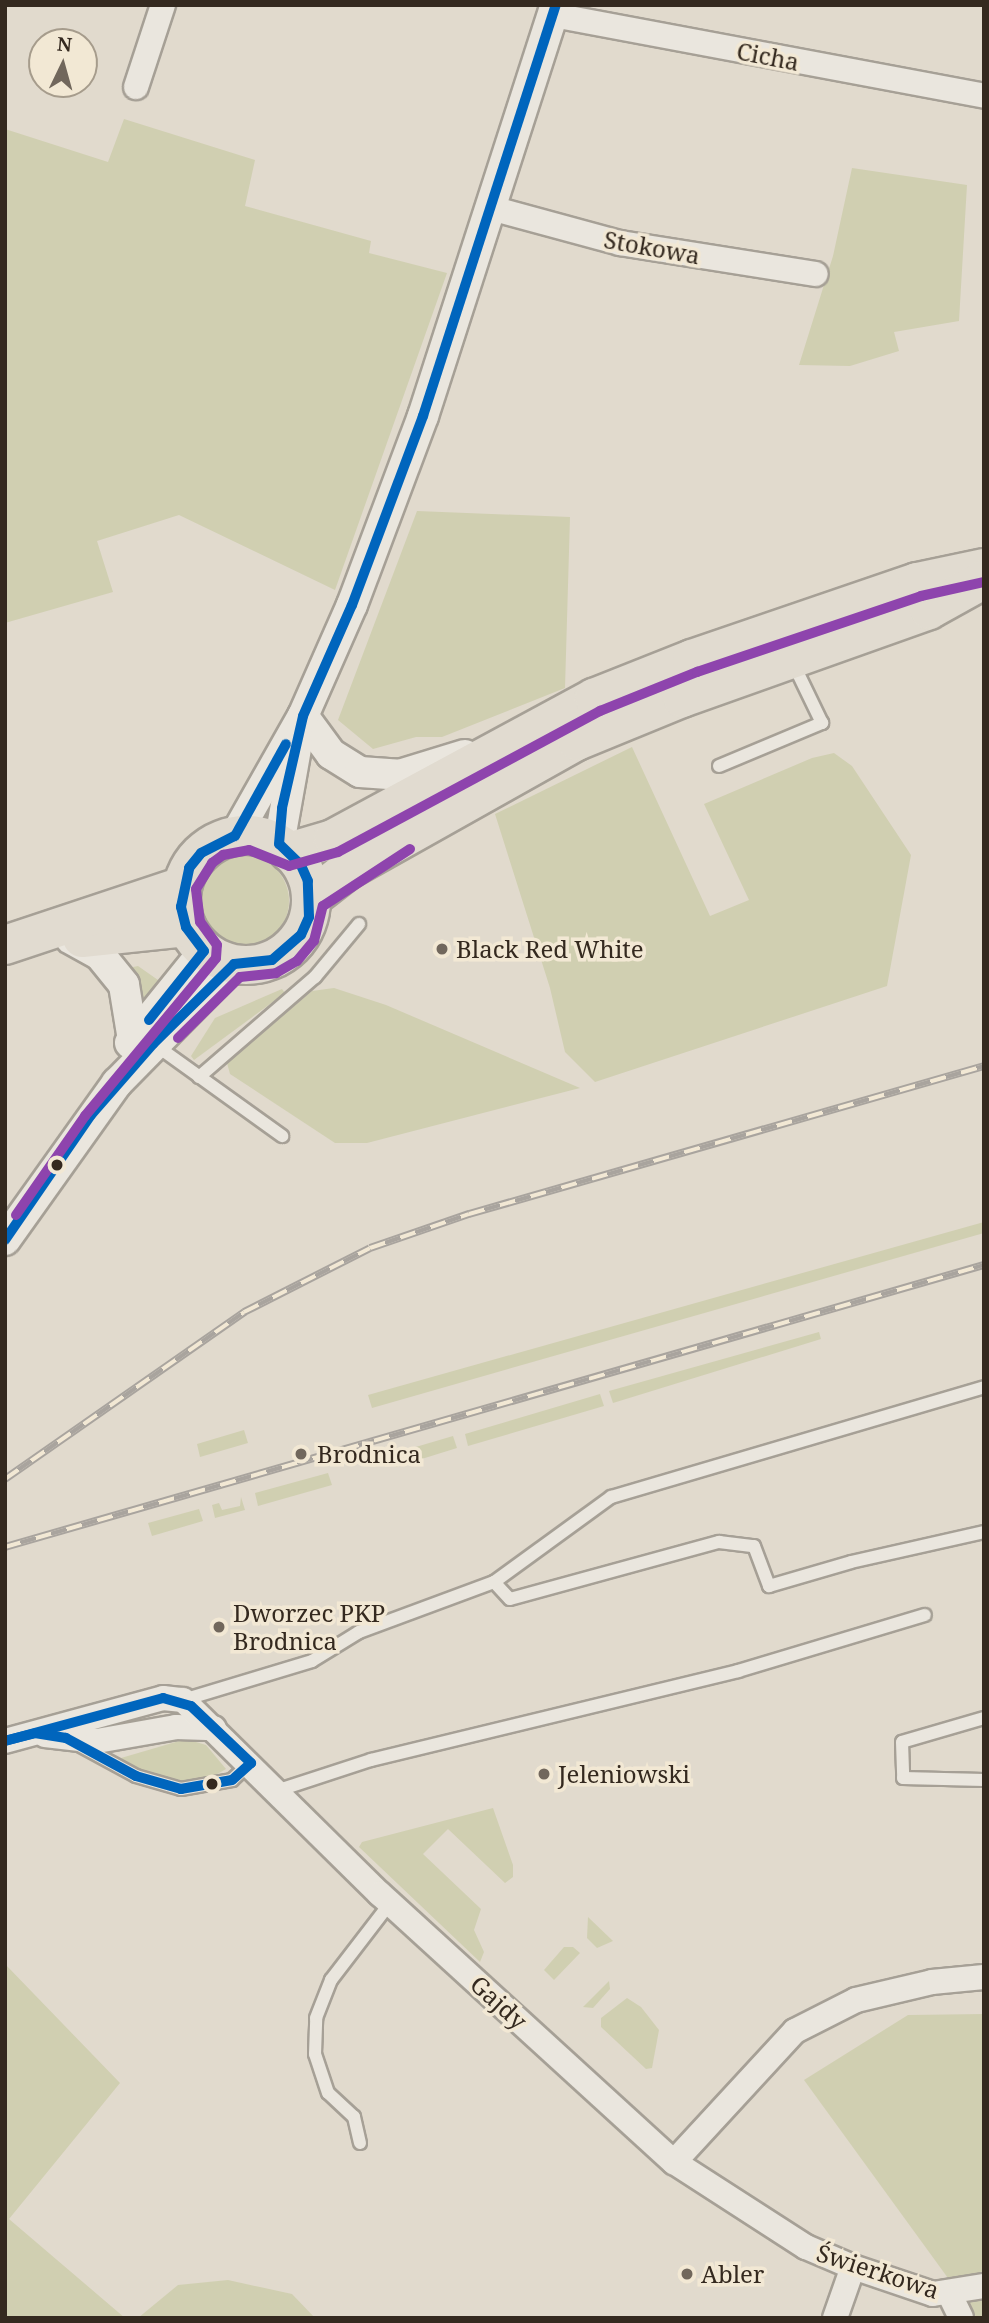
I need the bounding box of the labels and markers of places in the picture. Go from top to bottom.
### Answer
place label: Black Red White [456,935,644,963]
marker: Black Red White [434,941,450,957]
unlabelled marker [50,1158,64,1172]
place label: Brodnica [317,1440,421,1468]
marker: Brodnica [291,1444,311,1464]
place label: Dworzec PKP Brodnica [233,1599,385,1655]
marker: Dworzec PKP Brodnica [211,1619,227,1635]
place label: Jeleniowski [558,1760,690,1788]
marker: Jeleniowski [536,1766,552,1782]
unlabelled marker [205,1777,219,1791]
place label: Abler [701,2260,764,2288]
marker: Abler [679,2266,695,2282]

